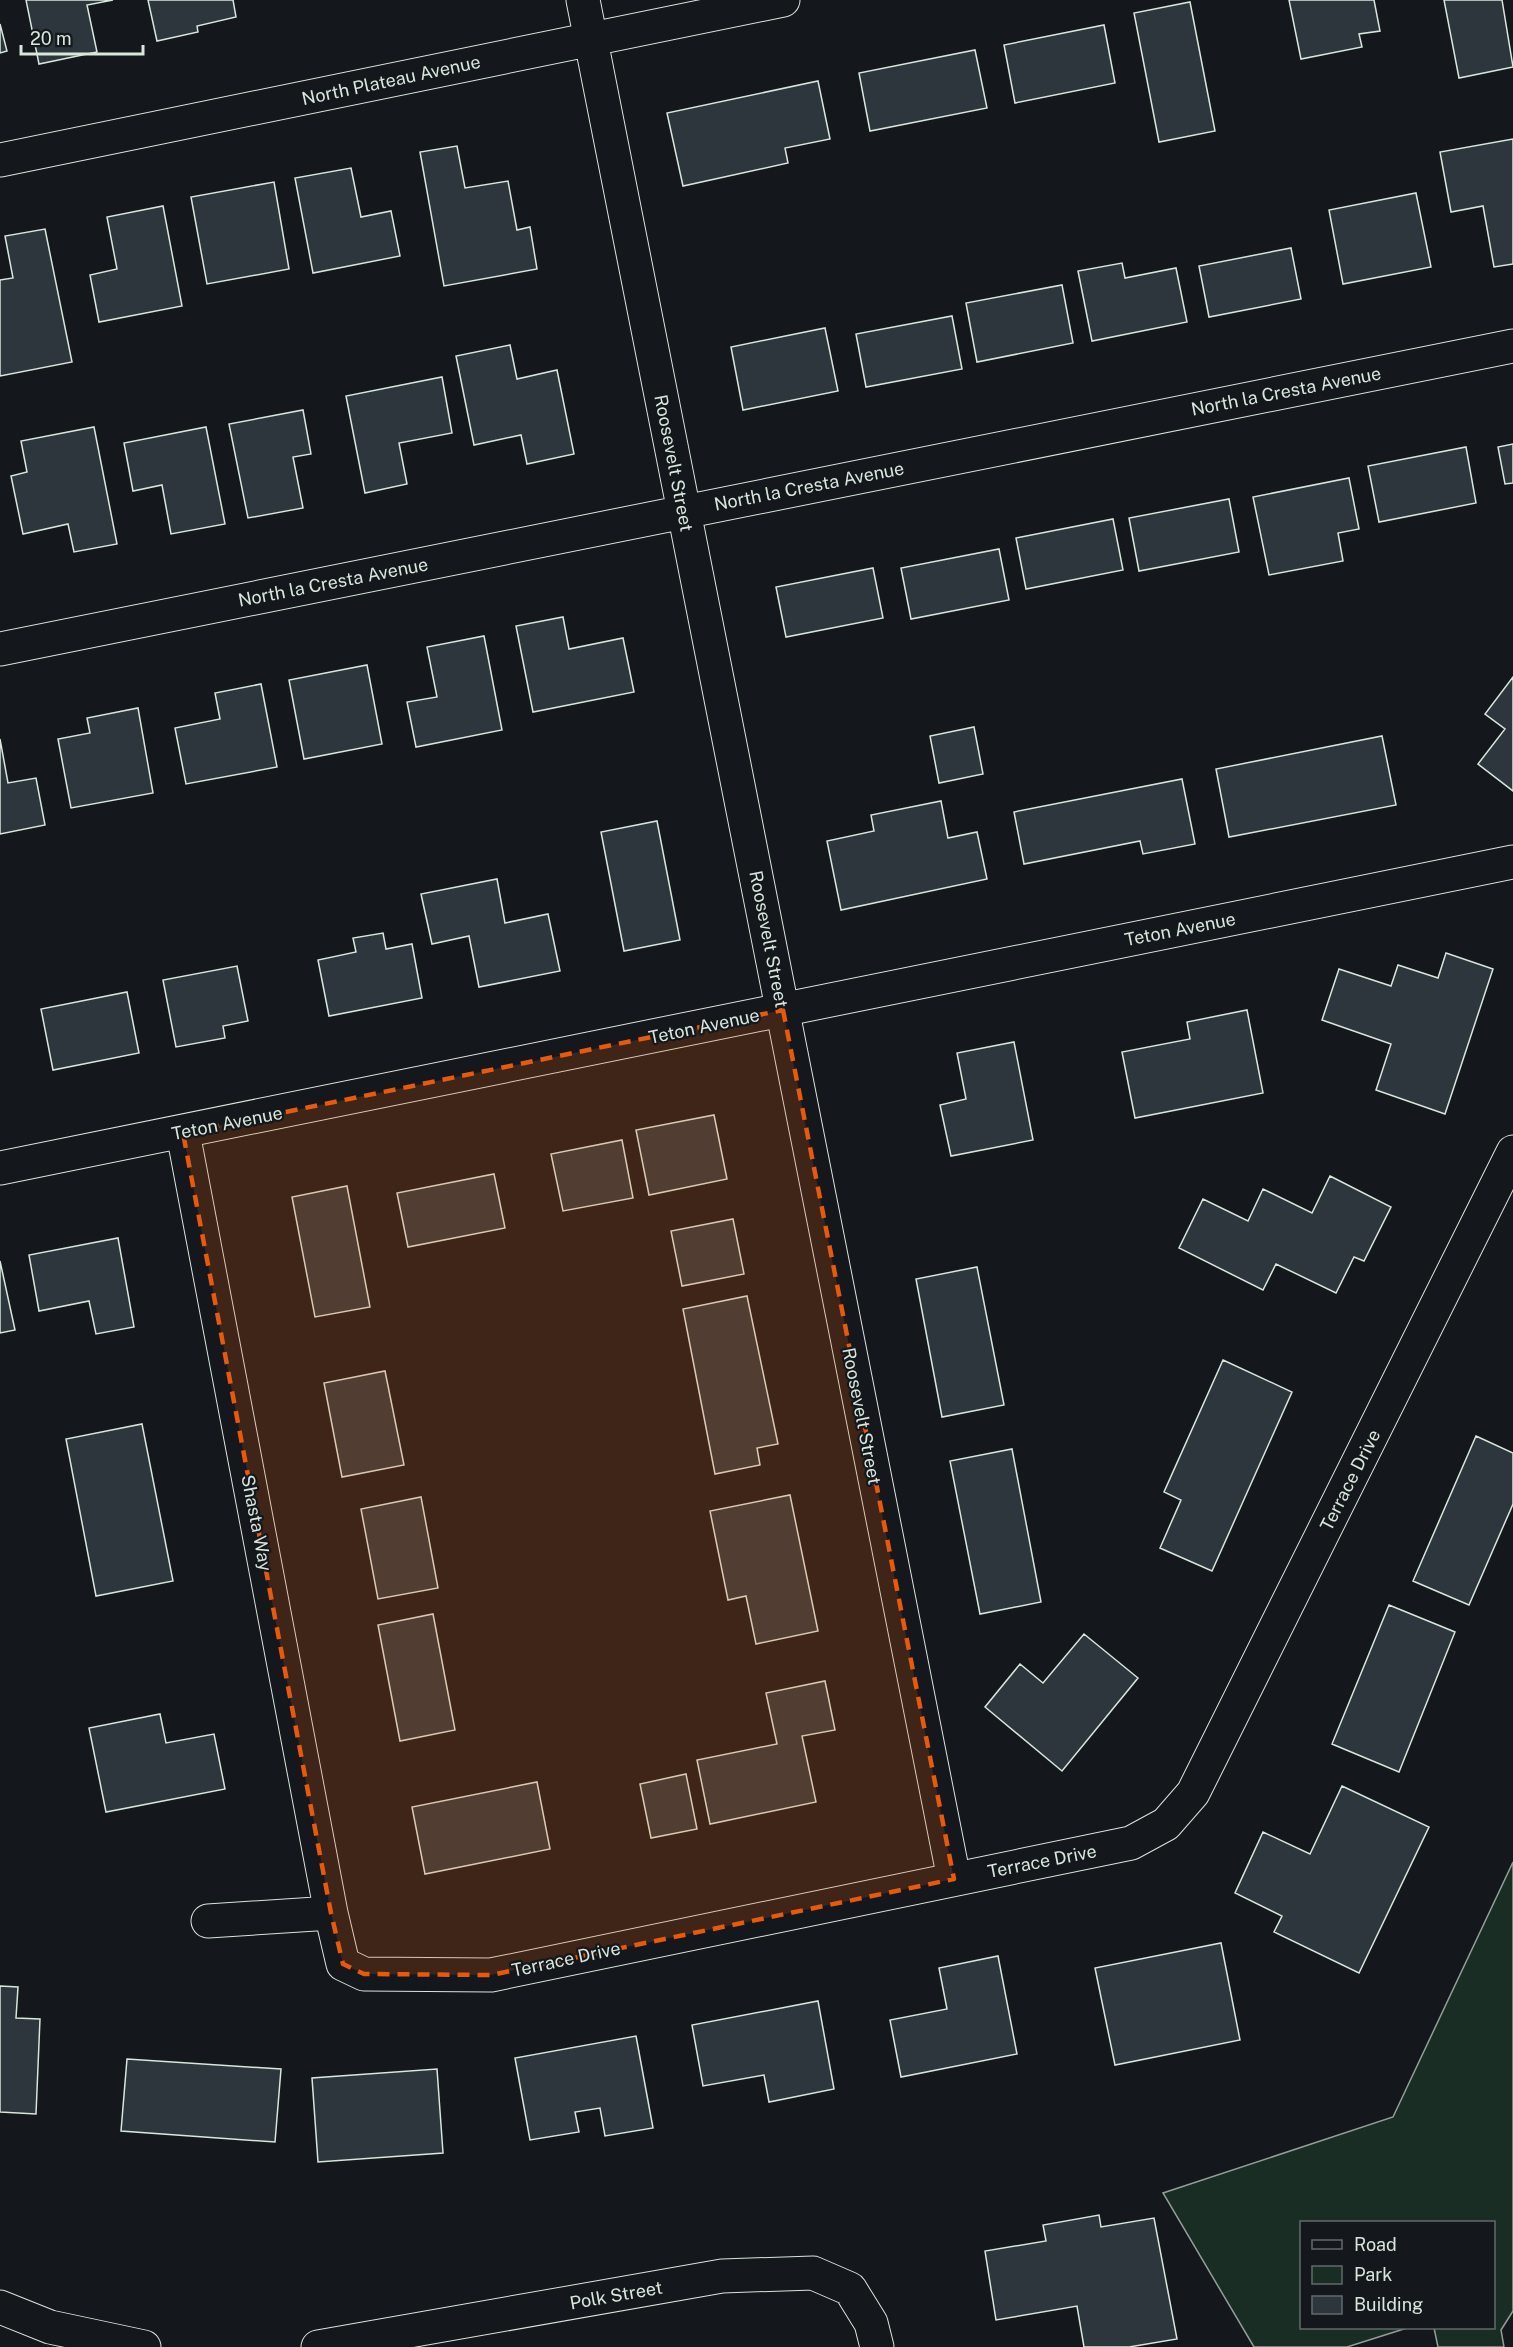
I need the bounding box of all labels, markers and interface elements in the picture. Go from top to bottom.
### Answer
scale bar [21,18,142,56]
text: 20 m [30,28,72,49]
street label: North Plateau Avenue [300,51,482,109]
street label: North la Cresta Avenue [1189,362,1383,420]
street label: Roosevelt Street [650,393,698,533]
street label: North la Cresta Avenue [712,457,906,515]
street label: North la Cresta Avenue [236,553,430,611]
street label: Roosevelt Street [745,869,793,1009]
street label: Teton Avenue [1123,908,1237,950]
street label: Teton Avenue [647,1004,761,1048]
street label: Teton Avenue [170,1102,284,1144]
street label: Roosevelt Street [838,1346,886,1486]
street label: Terrace Drive [1316,1426,1384,1534]
street label: Shasta Way [237,1473,277,1573]
street label: Terrace Drive [986,1840,1098,1882]
street label: Terrace Drive [510,1937,622,1981]
legend [1300,2221,1495,2329]
text: Road [1354,2234,1397,2255]
text: Park [1354,2264,1392,2285]
street label: Polk Street [568,2277,664,2313]
text: Building [1354,2294,1423,2315]

